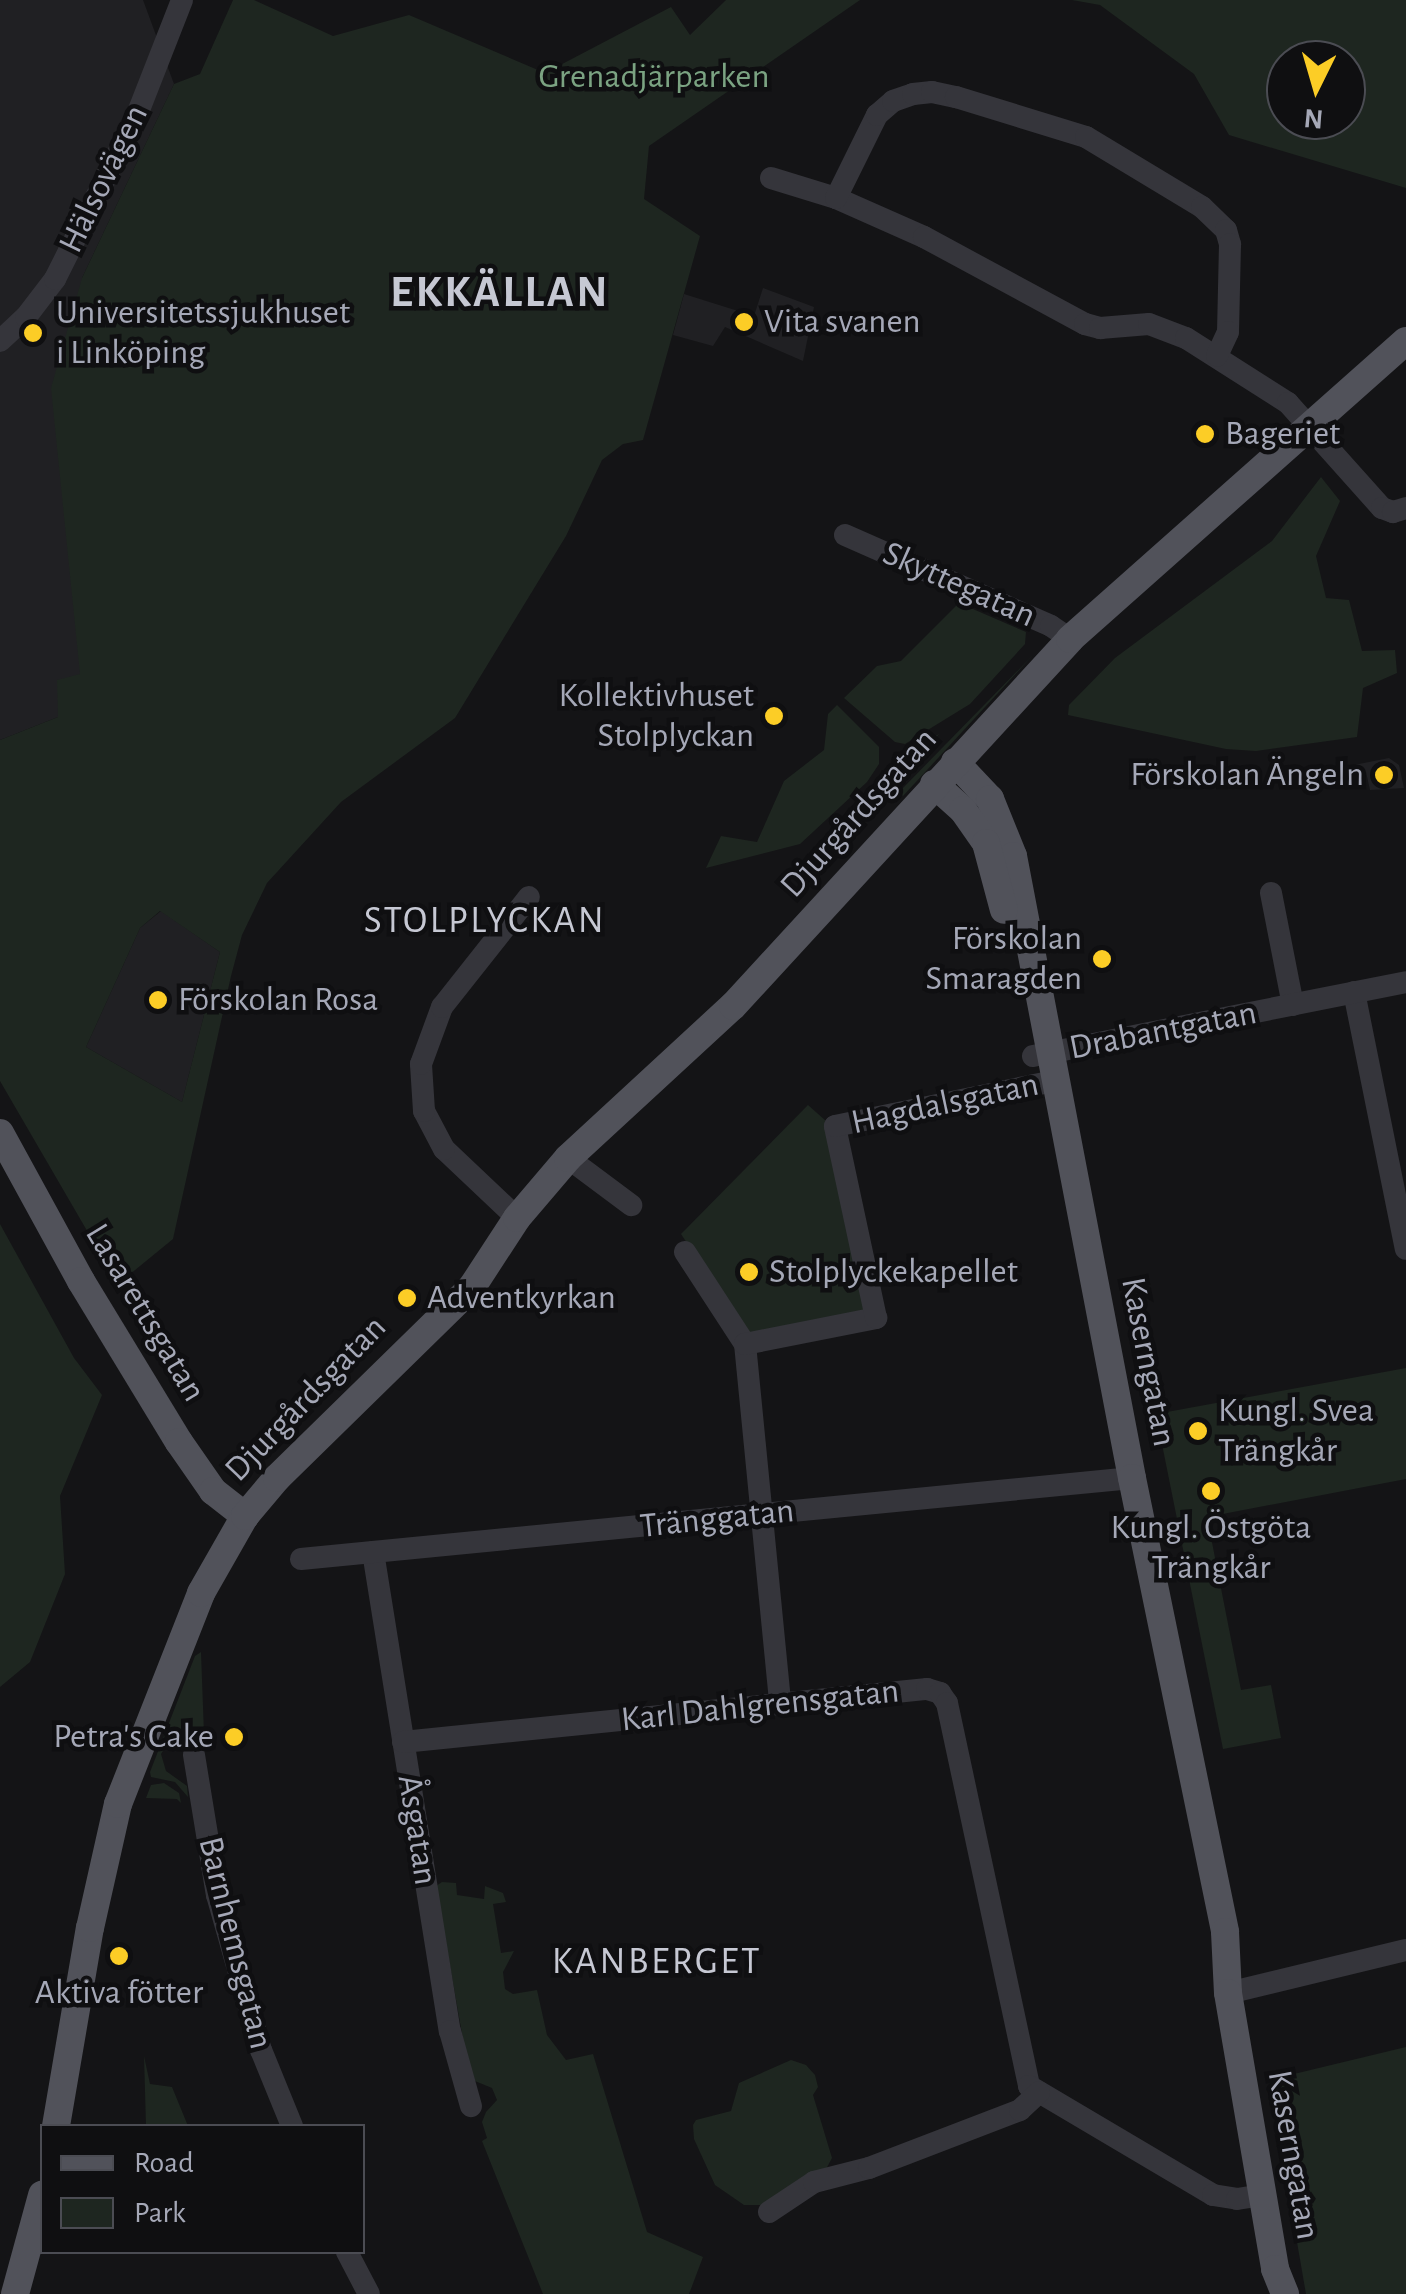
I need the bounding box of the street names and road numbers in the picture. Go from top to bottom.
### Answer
street label: Hälsovägen [50,98,158,260]
street label: Skyttegatan [876,533,1042,637]
street label: Djurgårdsgatan [772,719,946,907]
street label: Drabantgatan [1066,992,1260,1070]
street label: Hagdalsgatan [848,1064,1042,1144]
street label: Lasarettsgatan [75,1216,215,1410]
street label: Kaserngatan [1111,1274,1185,1450]
street label: Djurgårdsgatan [216,1307,396,1491]
street label: Tränggatan [638,1490,796,1548]
street label: Karl Dahlgrensgatan [619,1671,901,1741]
street label: Åsgatan [388,1772,446,1888]
street label: Barnhemsgatan [188,1833,282,2053]
street label: Kaserngatan [1257,2067,1329,2243]

